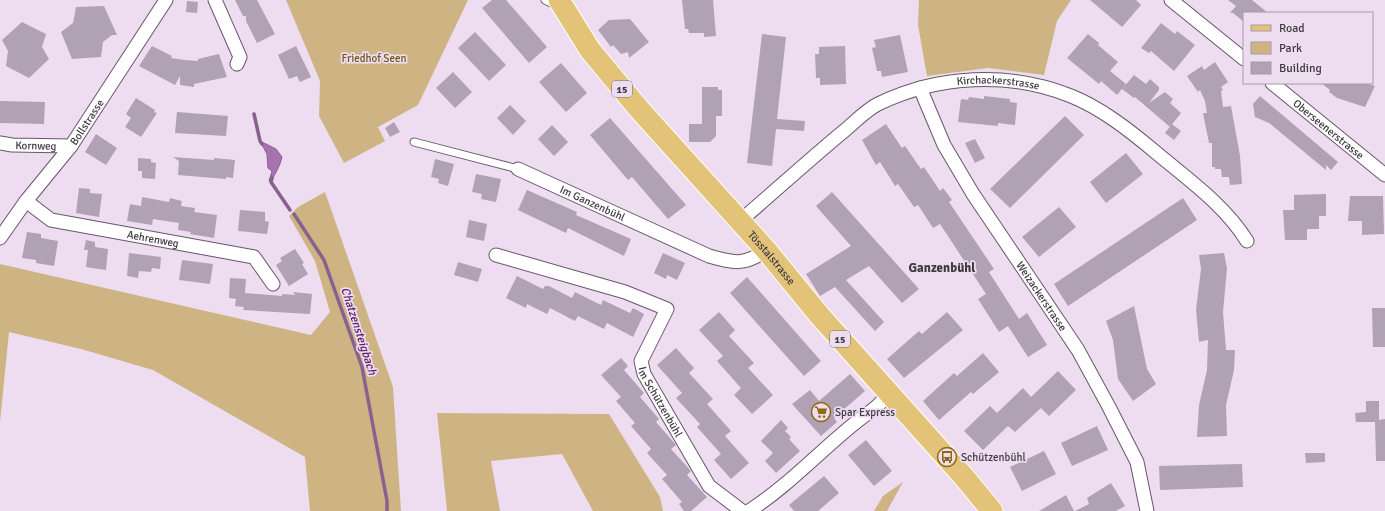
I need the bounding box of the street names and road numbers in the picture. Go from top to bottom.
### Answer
street label: Kirchackerstrasse [956,73,1041,93]
road number: 15 [612,81,632,97]
street label: Bollstrasse [67,97,107,148]
street label: Oberseenerstrasse [1290,97,1366,162]
street label: Kornweg [15,139,57,153]
street label: Im Ganzenbühl [558,183,627,224]
street label: Aehrenweg [126,228,180,250]
street label: Tösstalstrasse [745,229,798,288]
street label: Weizackerstrasse [1013,259,1069,334]
road number: 15 [830,331,850,347]
street label: Im Schützenbühl [635,365,685,439]

